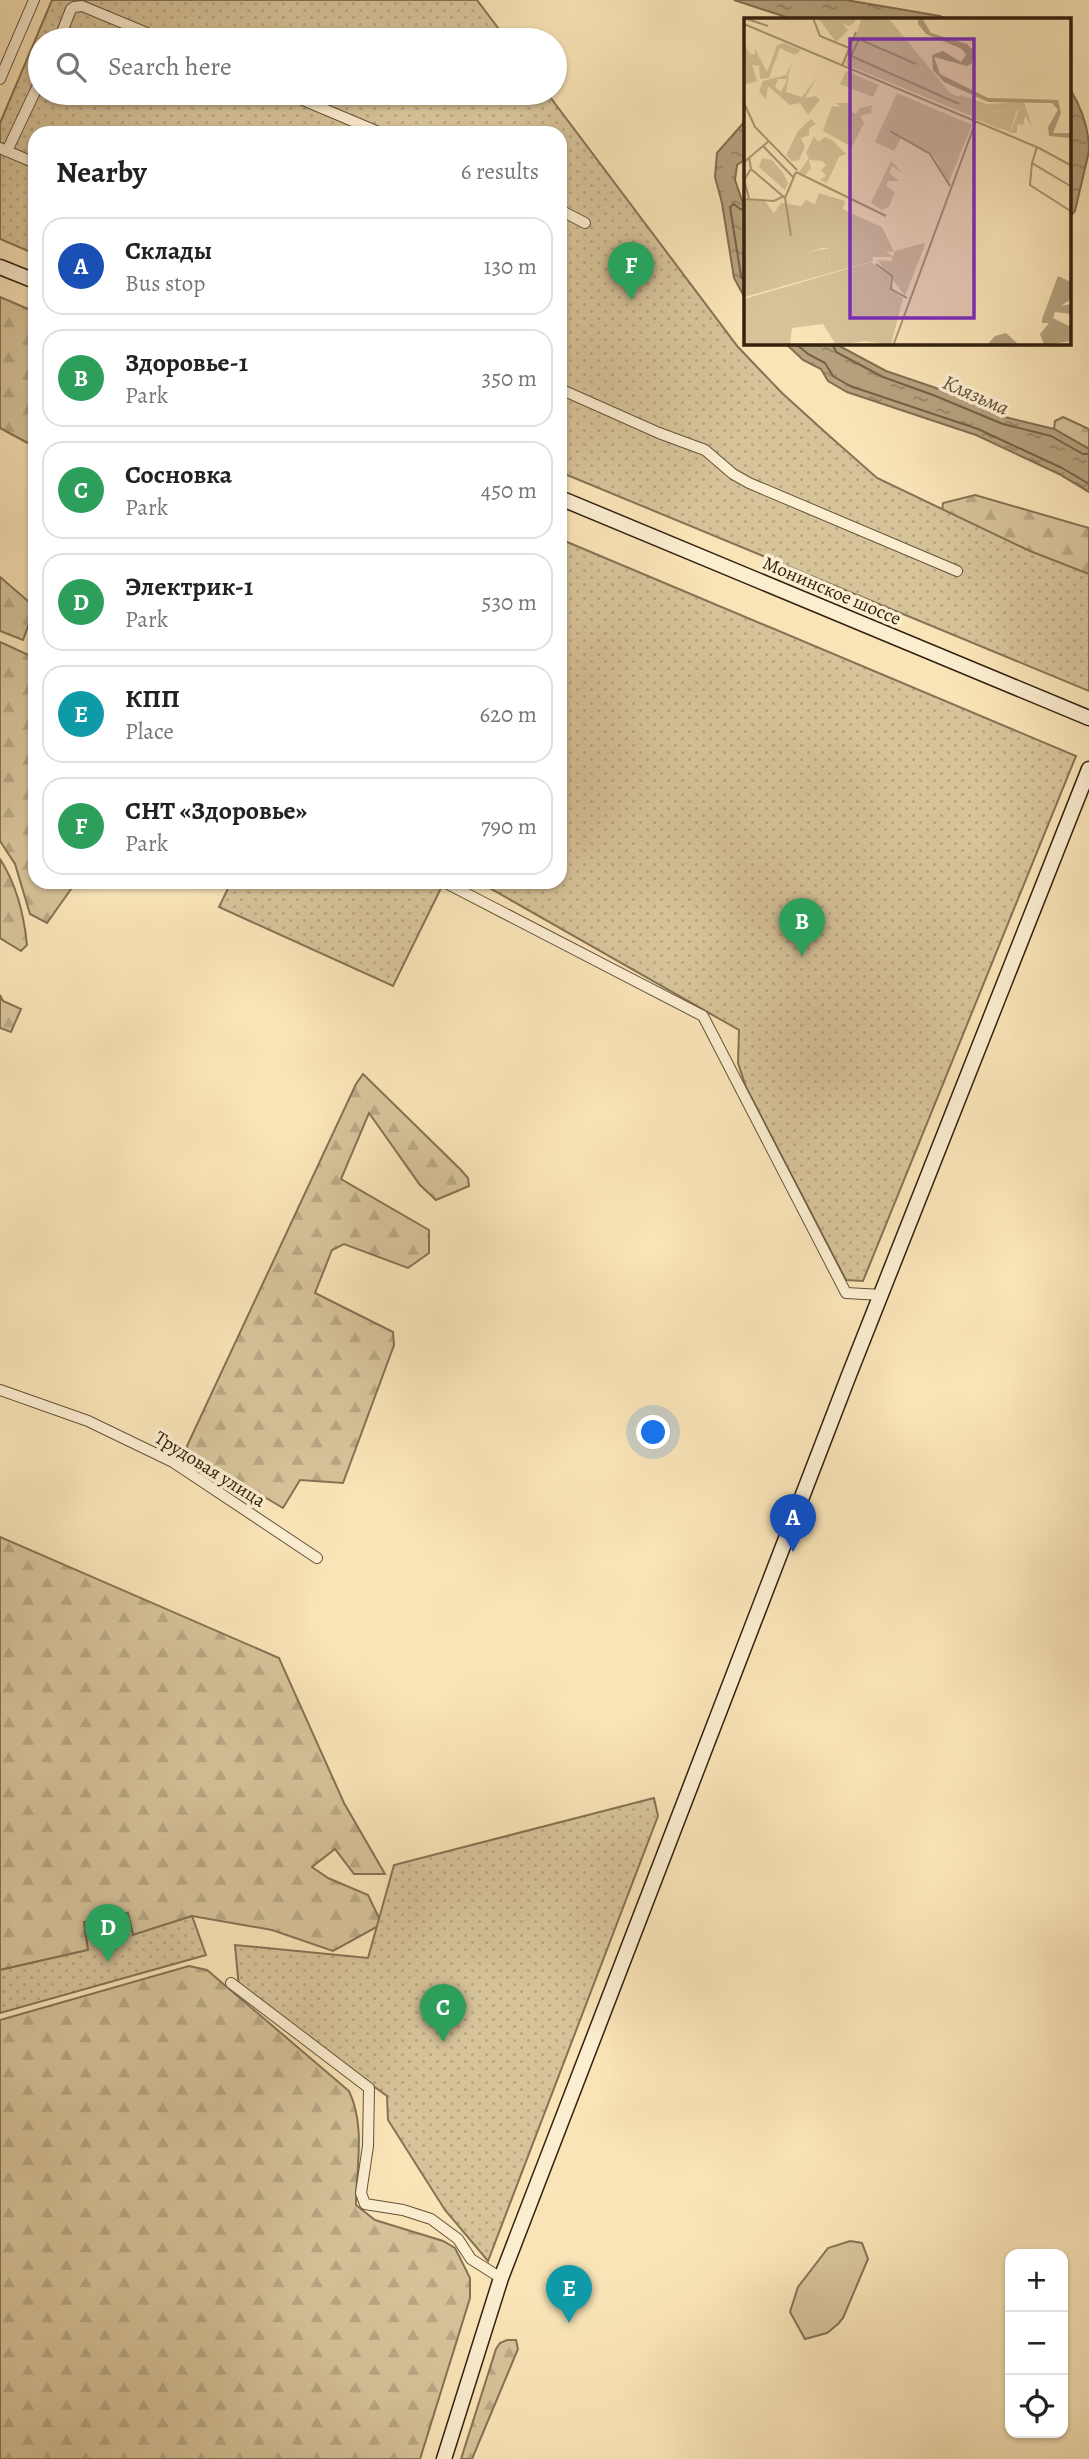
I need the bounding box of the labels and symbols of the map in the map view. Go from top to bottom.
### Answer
inset map [744,18,1072,345]
pin: F [608,242,654,300]
water label: Клязьма [938,368,1014,422]
street label: Монинское шоссе [759,550,905,632]
pin: B [779,898,825,956]
your location [636,1415,670,1449]
street label: Трудовая улица [150,1425,271,1514]
pin: A [770,1494,816,1552]
pin: D [85,1904,131,1962]
pin: C [420,1984,466,2042]
pin: E [546,2265,592,2323]

